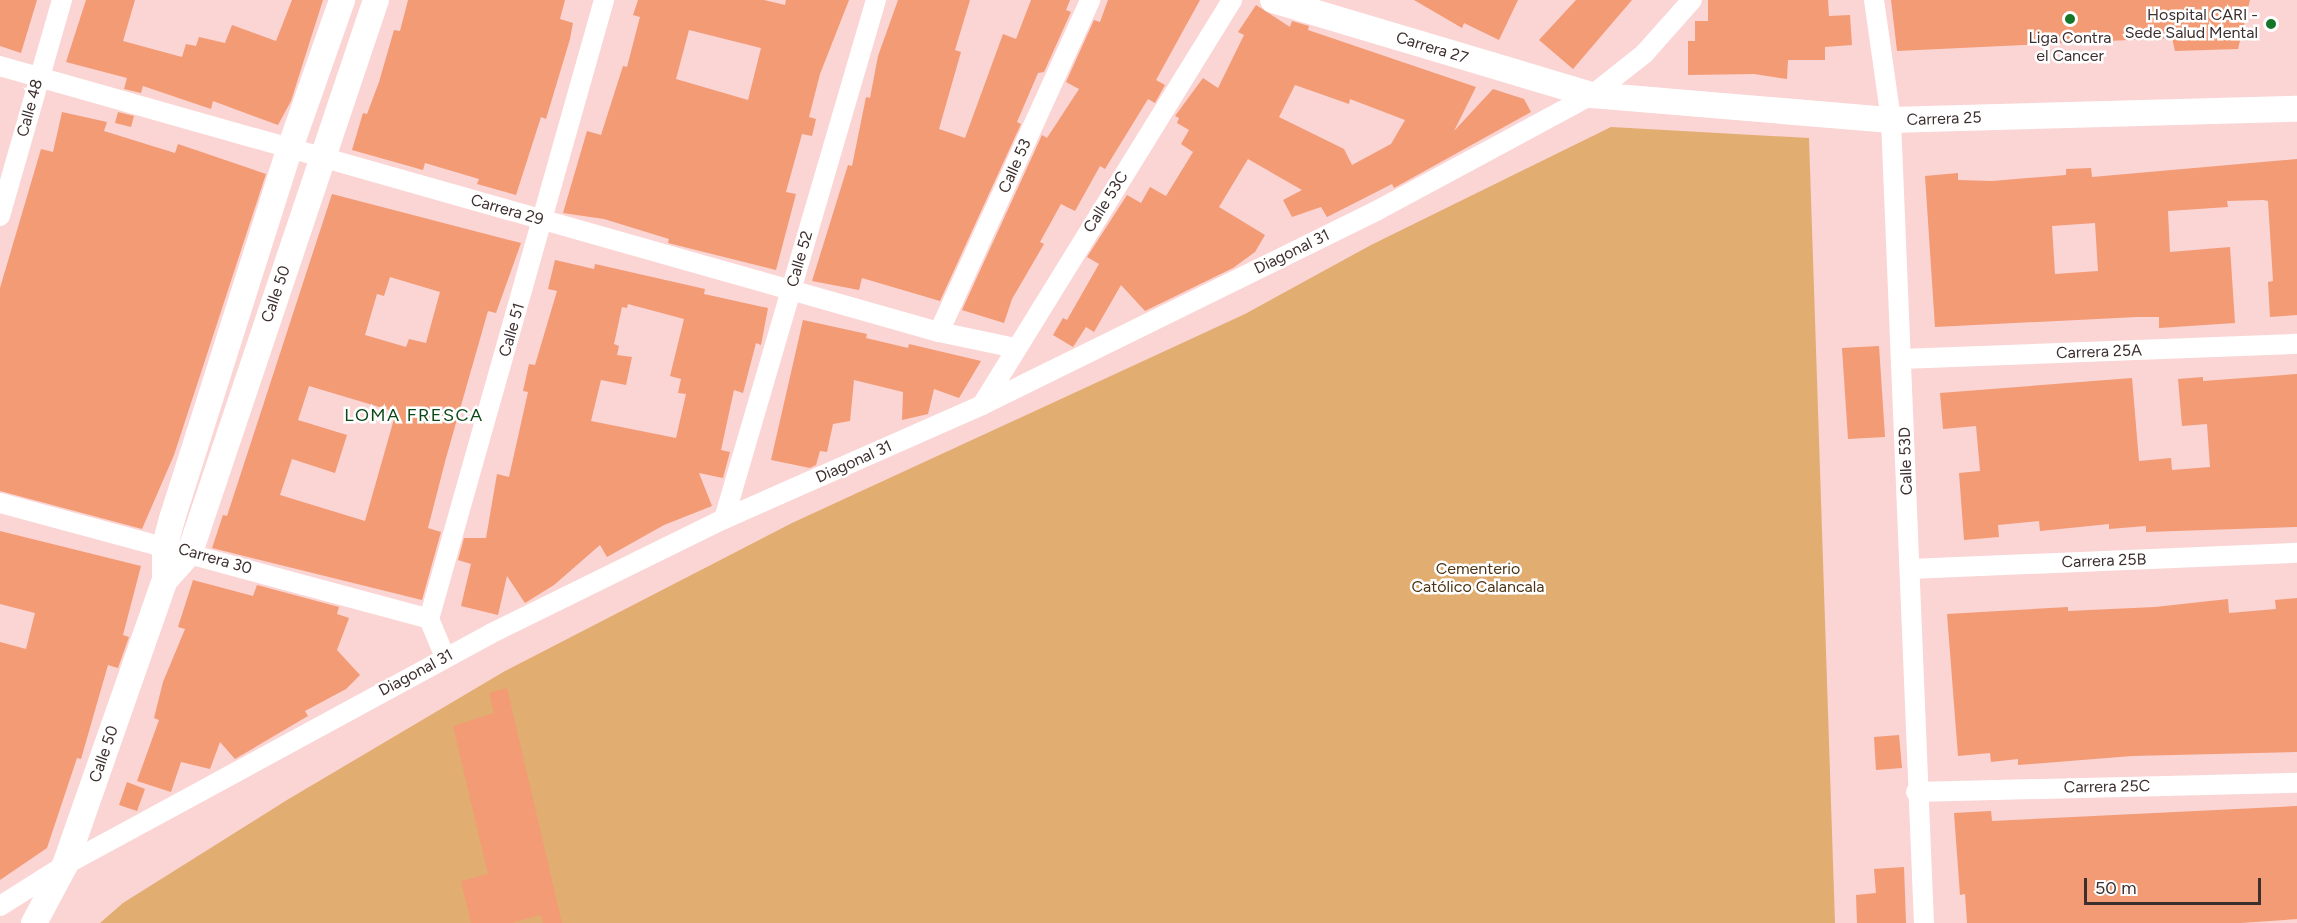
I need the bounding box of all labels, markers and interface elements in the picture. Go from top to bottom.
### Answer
place label: Hospital CARI - Sede Salud Mental [2125,5,2258,43]
marker: Liga Contra el Cancer [2063,12,2077,26]
marker: Hospital CARI - Sede Salud Mental [2262,15,2280,33]
street label: Carrera 27 [1394,28,1470,68]
place label: Liga Contra el Cancer [2029,28,2111,66]
street label: Calle 48 [13,77,47,139]
street label: Carrera 25 [1906,108,1982,130]
street label: Calle 53 [995,136,1035,196]
street label: Calle 53C [1080,168,1132,236]
street label: Carrera 29 [468,190,546,230]
street label: Diagonal 31 [1251,226,1333,278]
street label: Calle 52 [783,229,817,289]
street label: Calle 50 [257,263,295,325]
street label: Calle 51 [495,301,529,359]
street label: Carrera 25A [2056,341,2142,363]
district label: LOMA FRESCA [344,404,484,426]
street label: Calle 53D [1895,427,1917,495]
street label: Diagonal 31 [813,437,895,487]
street label: Carrera 30 [176,539,254,579]
street label: Carrera 25B [2061,550,2147,572]
park label: Cementerio Católico Calancala [1412,559,1544,597]
street label: Diagonal 31 [376,645,456,701]
street label: Calle 50 [85,723,123,785]
street label: Carrera 25C [2064,777,2150,797]
scale bar [2087,866,2264,904]
text: 50 m [2095,877,2137,899]

